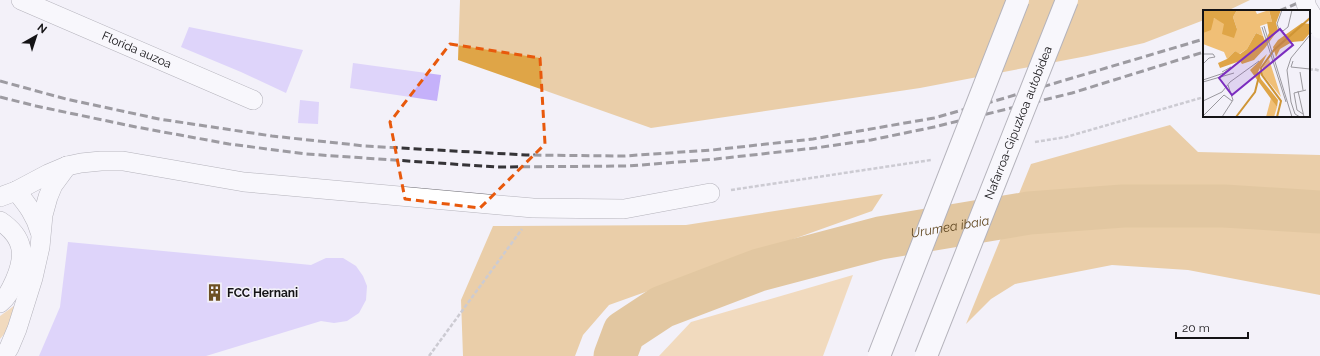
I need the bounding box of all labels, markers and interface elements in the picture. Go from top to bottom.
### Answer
inset map [1203,10,1310,117]
north arrow [16,16,56,56]
text: N [35,21,49,36]
street label: Florida auzoa [100,29,174,71]
street label: Nafarroa-Gipuzkoa autobidea [982,44,1055,201]
water label: Urumea ibaia [910,212,991,240]
building icon: FCC Hernani [204,283,224,303]
place label: FCC Hernani [227,286,298,300]
scale bar [1176,314,1248,340]
text: 20 m [1182,321,1210,335]

